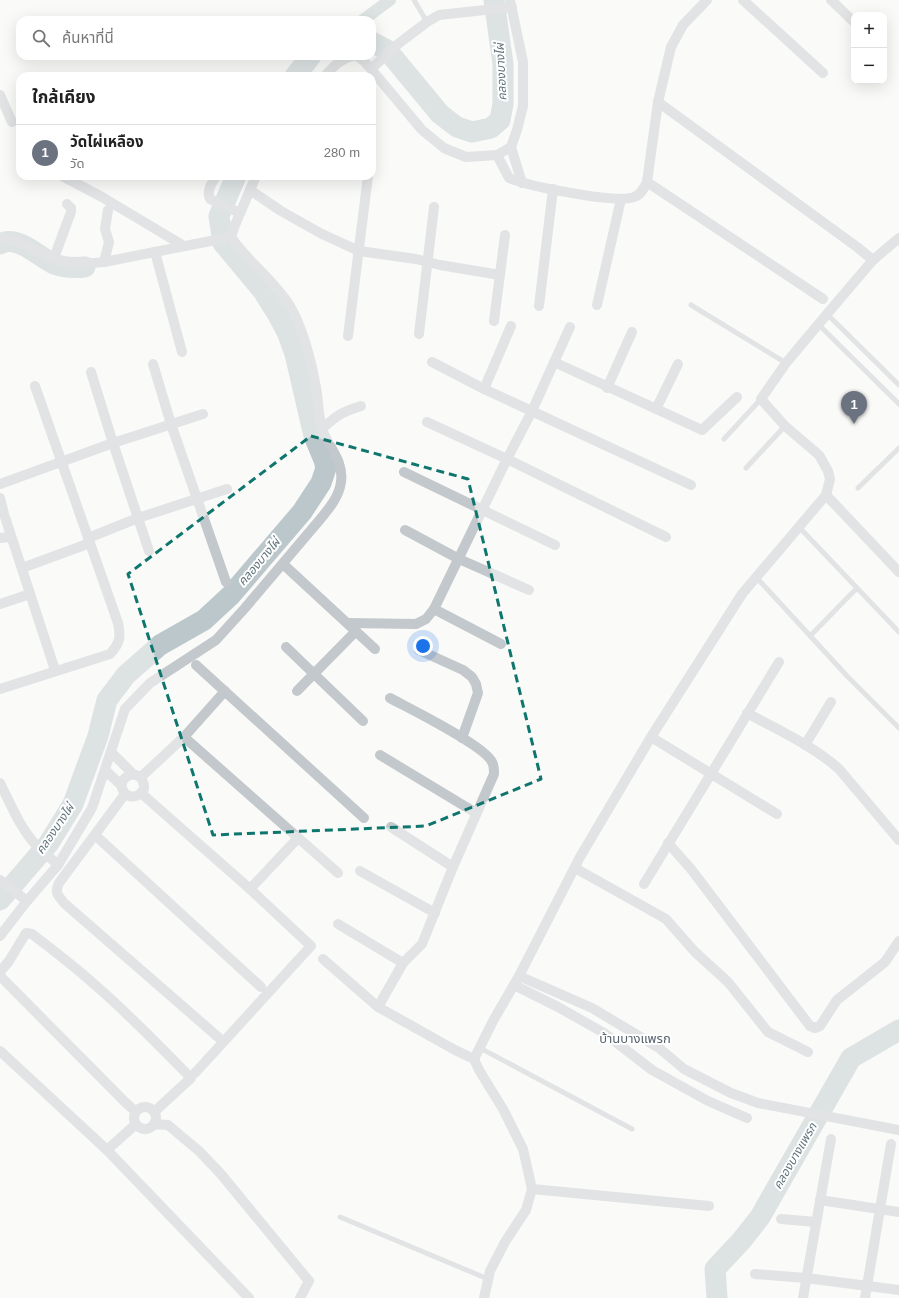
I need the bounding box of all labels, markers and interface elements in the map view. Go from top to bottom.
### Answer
map controls [851,12,887,84]
button: + [851,12,887,48]
search box [16,16,376,60]
icon: search [30,27,52,49]
text: ค้นหาที่นี่ [62,29,114,46]
water label: คลองบางไผ่ [492,41,509,101]
button: − [851,48,887,84]
text: ใกล้เคียง [32,88,95,107]
text: วัดไผ่เหลือง [70,133,144,150]
text: 1 [41,145,49,160]
text: 280 m [324,145,360,160]
text: วัด [70,156,84,171]
pin: 1 [841,391,867,424]
water label: คลองบางไผ่ [235,534,284,589]
your location [413,636,433,656]
water label: คลองบางไผ่ [33,800,78,857]
district label: บ้านบางแพรก [599,1031,671,1046]
water label: คลองบางแพรก [770,1120,820,1192]

